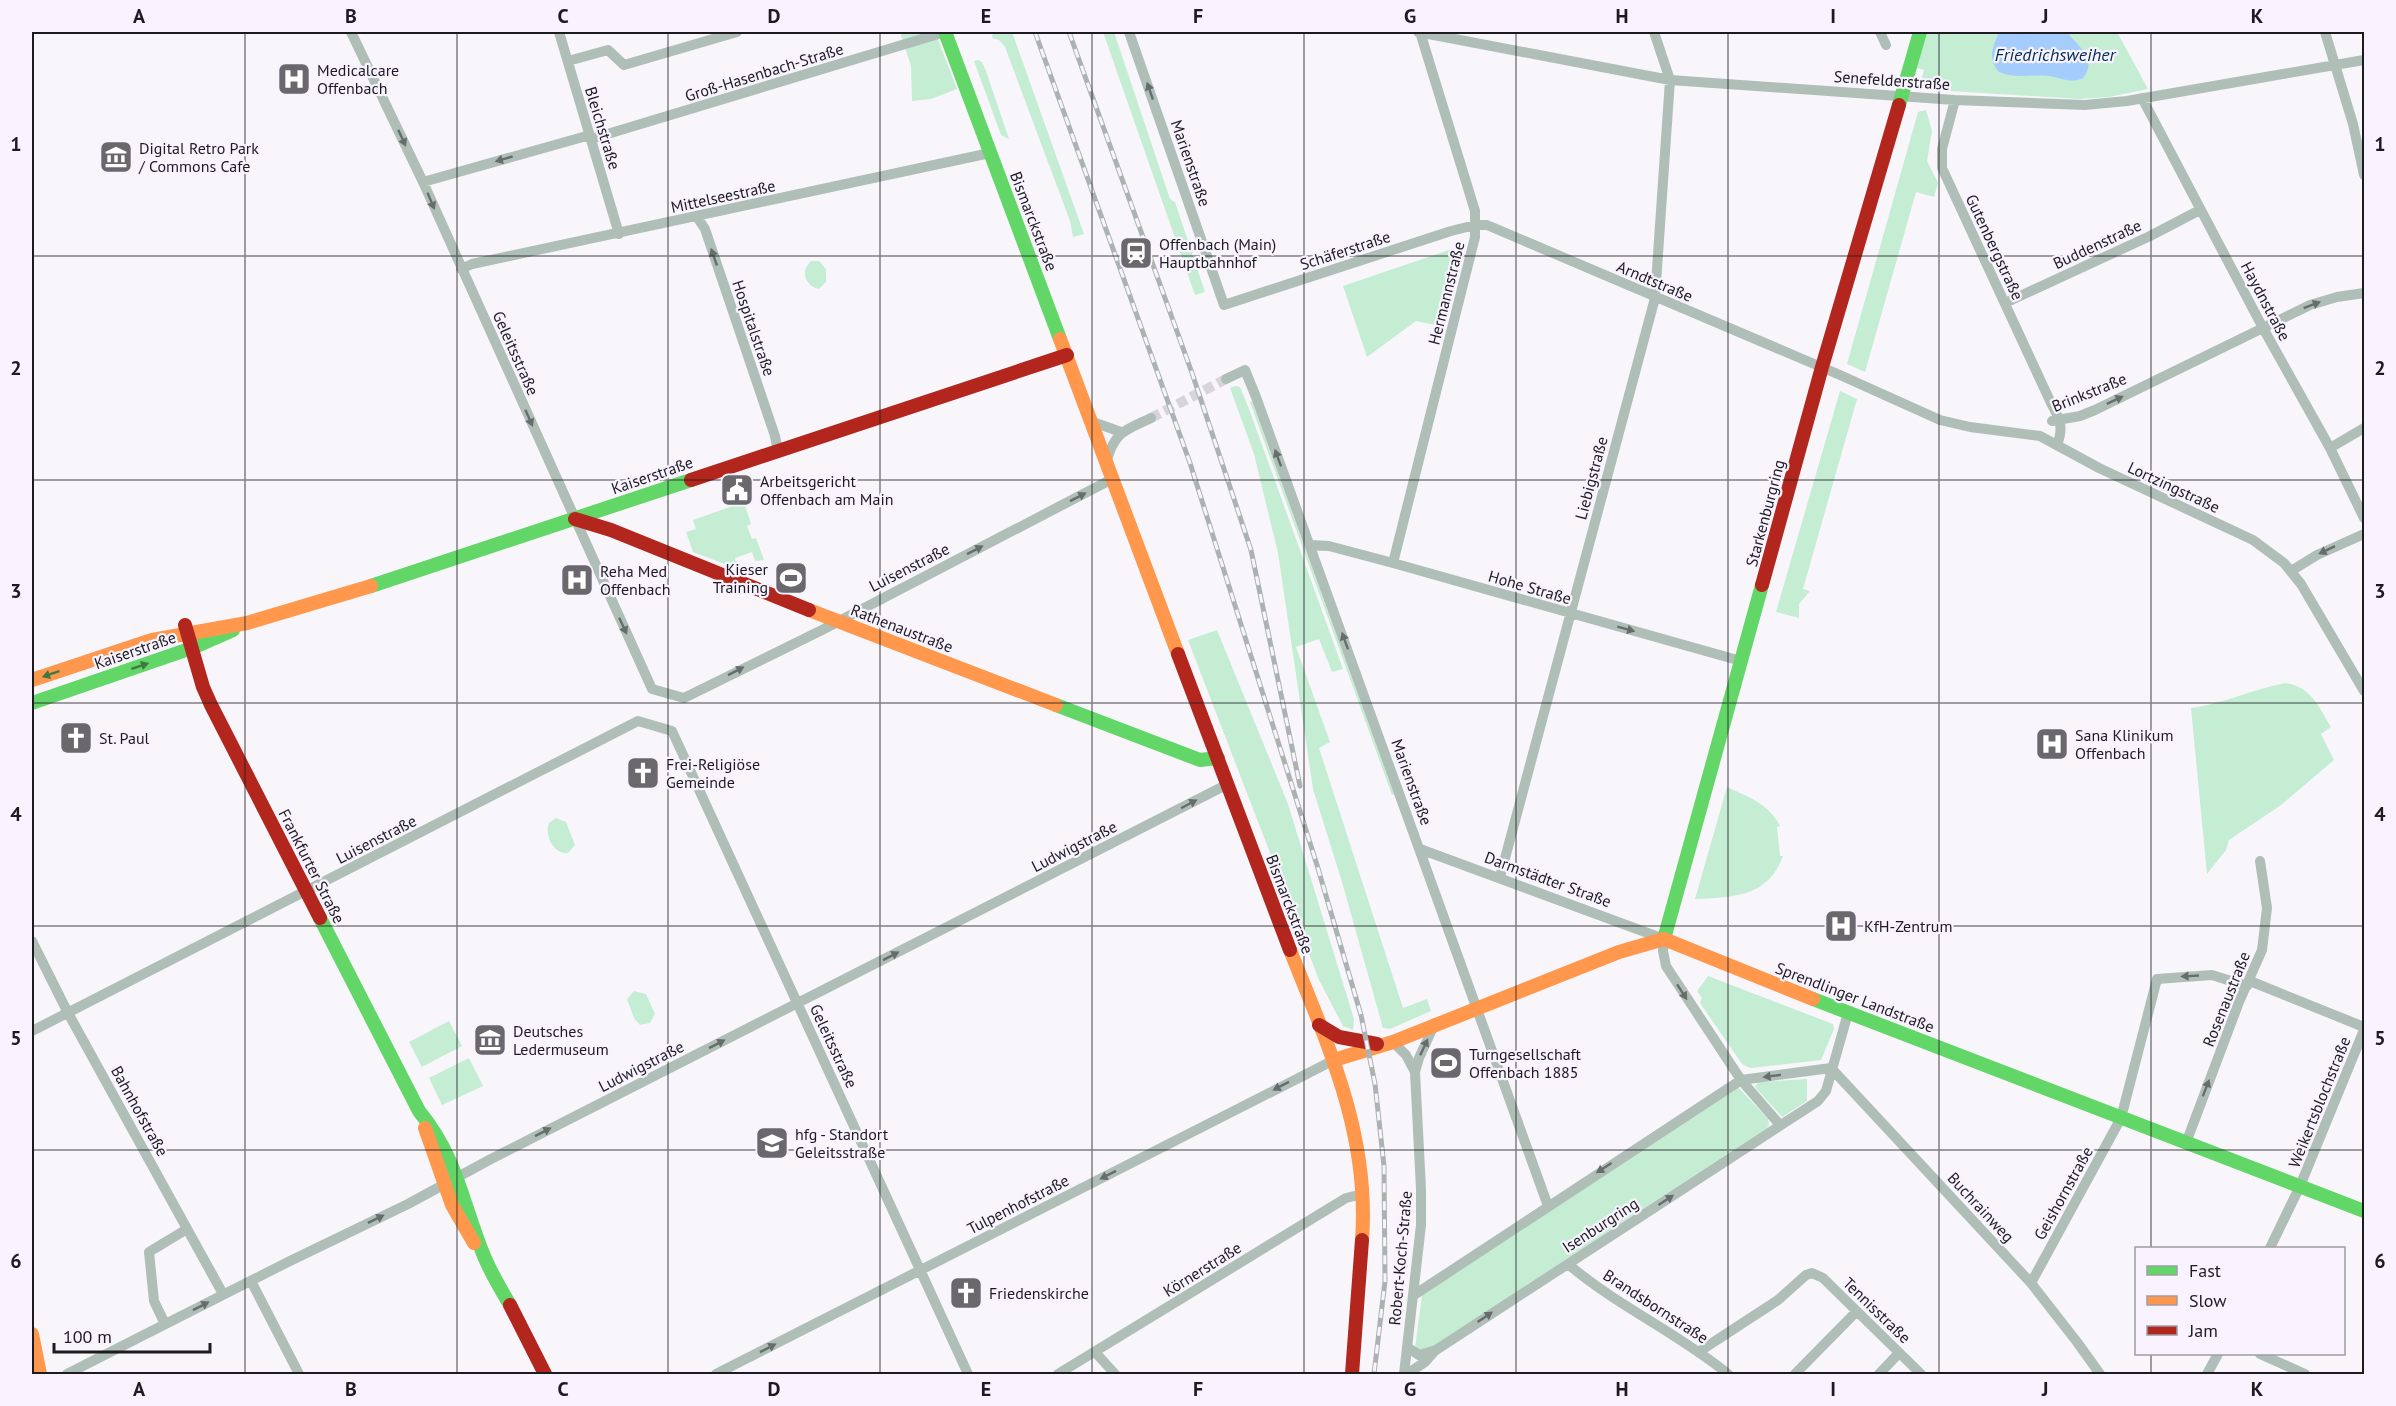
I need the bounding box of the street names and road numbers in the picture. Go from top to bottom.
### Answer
street label: Groß-Hasenbach-Straße [682,38,846,106]
street label: Senefelderstraße [1833,66,1951,94]
street label: Bleichstraße [581,84,625,172]
street label: Marienstraße [1167,117,1215,209]
street label: Bismarckstraße [1006,169,1062,273]
street label: Mittelseestraße [669,175,777,217]
street label: Gutenbergstraße [1962,191,2028,303]
street label: Buddenstraße [2050,215,2144,273]
street label: Schäferstraße [1297,226,1393,274]
street label: Hermannstraße [1423,239,1469,347]
street label: Arndtstraße [1614,256,1696,306]
street label: Haydnstraße [2237,258,2295,344]
street label: Hospitalstraße [728,277,780,379]
street label: Geleitsstraße [488,308,544,398]
street label: Brinkstraße [2049,368,2129,416]
street label: Liebigstraße [1570,434,1612,522]
street label: Kaiserstraße [609,452,695,498]
street label: Starkenburgring [1741,457,1789,569]
street label: Lortzingstraße [2125,457,2223,517]
street label: Luisenstraße [865,538,953,596]
street label: Hohe Straße [1486,566,1574,608]
street label: Rathenaustraße [848,599,956,657]
street label: Kaiserstraße [92,627,178,673]
street label: Marienstraße [1387,736,1437,828]
street label: Frankfurter Straße [275,805,349,927]
street label: Luisenstraße [332,810,420,868]
street label: Ludwigstraße [1028,816,1120,876]
street label: Darmstädter Straße [1482,847,1614,911]
street label: Bismarckstraße [1262,852,1318,956]
street label: Rosenaustraße [2198,949,2254,1049]
street label: Sprendlinger Landstraße [1773,957,1937,1037]
street label: Geleitsstraße [806,1001,862,1091]
street label: Weikertsblochstraße [2284,1034,2354,1170]
street label: Ludwigstraße [595,1036,687,1096]
street label: Bahnhofstraße [107,1062,173,1160]
street label: Geishornstraße [2029,1143,2097,1243]
street label: Buchrainweg [1944,1168,2018,1246]
street label: Tulpenhofstraße [964,1170,1072,1238]
street label: Robert-Koch-Straße [1384,1190,1416,1326]
street label: Isenburgring [1558,1193,1642,1257]
street label: Körnerstraße [1159,1237,1245,1301]
street label: Brandsbornstraße [1600,1265,1712,1347]
street label: Tennisstraße [1839,1273,1915,1347]

